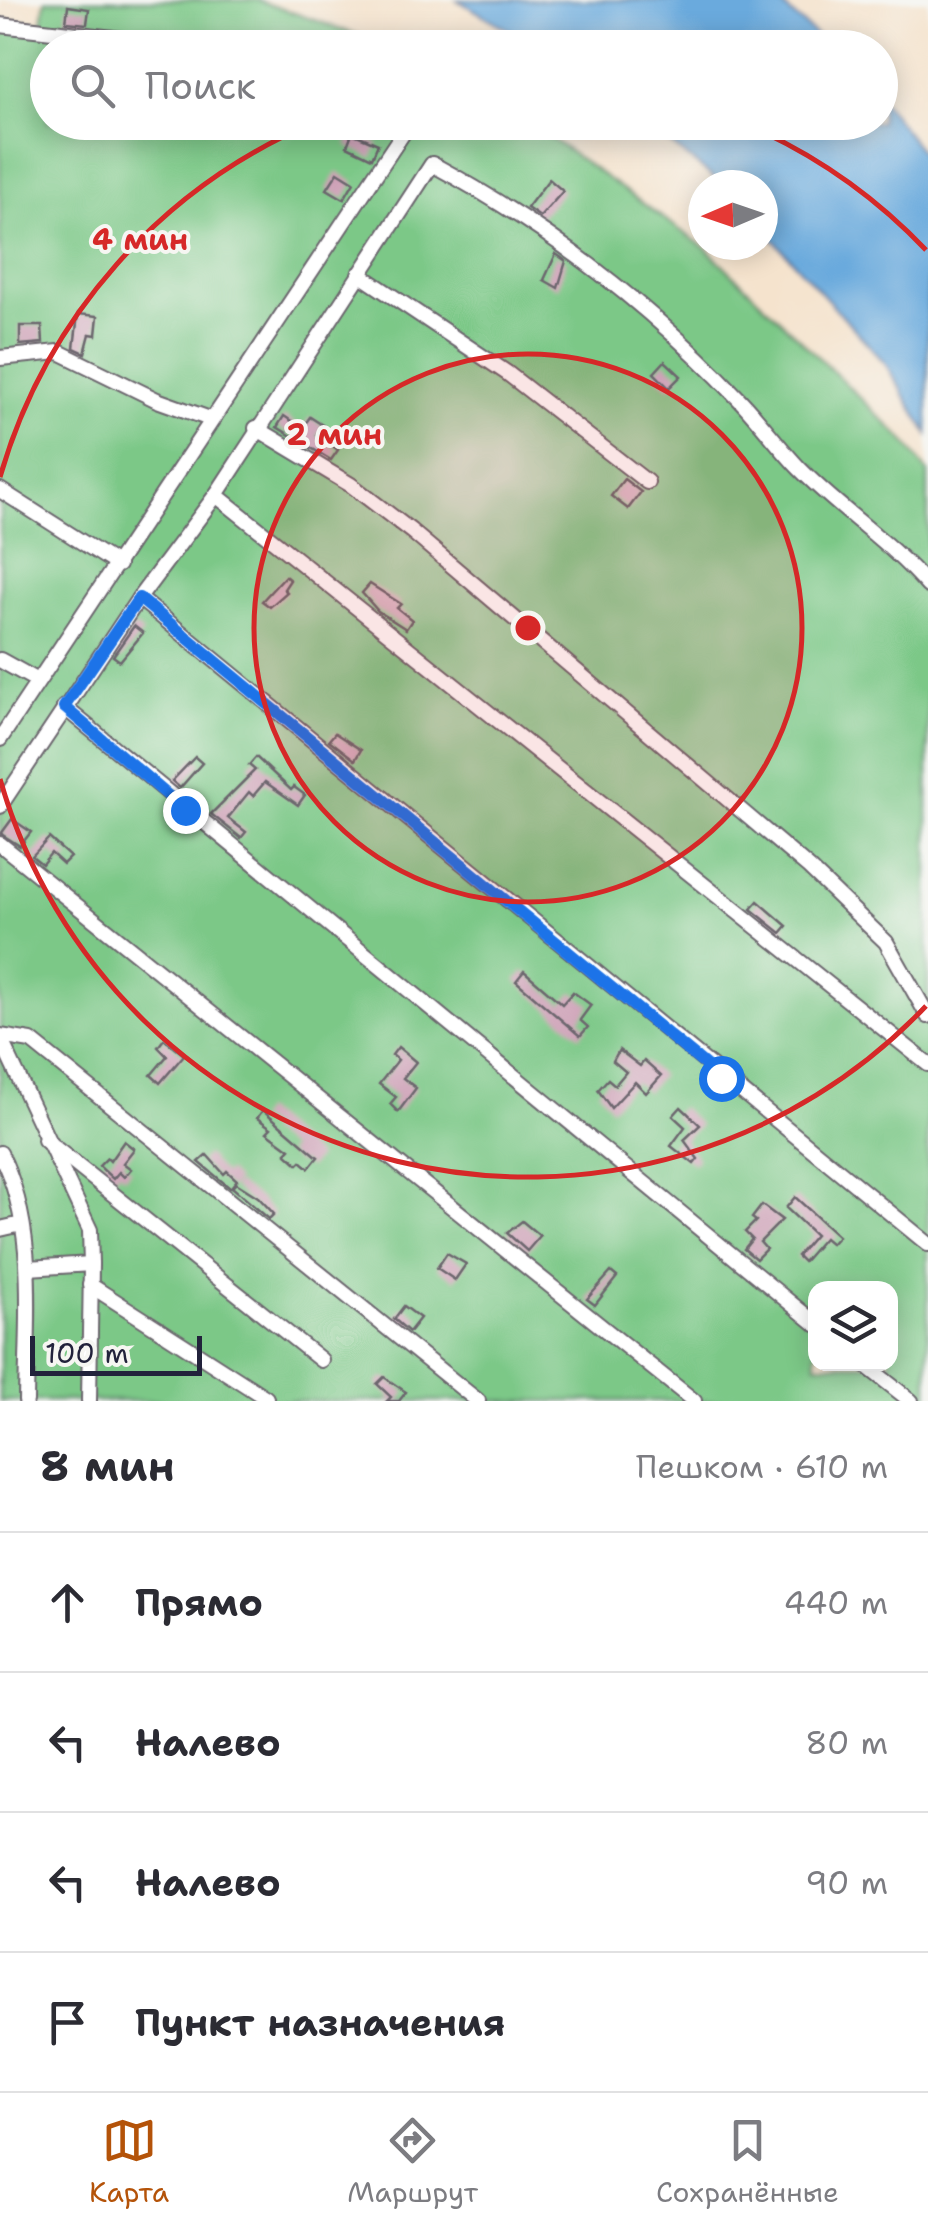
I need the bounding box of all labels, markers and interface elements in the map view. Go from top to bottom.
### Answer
search box [30,30,898,140]
icon: search [65,58,120,113]
text: Поиск [145,60,256,111]
north arrow [688,170,778,260]
text: 4 мин [92,219,188,260]
text: 2 мин [286,414,382,455]
centre of rings [510,610,546,646]
route end [163,788,209,834]
route start [699,1056,745,1102]
map controls [808,1281,898,1371]
button: layers [808,1281,898,1371]
scale bar [30,1331,202,1376]
text: 100 m [45,1334,129,1372]
text: 8 мин [40,1438,175,1494]
text: Пешком · 610 m [636,1445,888,1488]
icon: ahead [40,1575,95,1630]
text: Прямо [135,1577,263,1628]
text: 440 m [783,1581,888,1624]
icon: left [40,1715,95,1770]
text: Налево [135,1717,281,1768]
text: 80 m [805,1721,888,1764]
icon: left [40,1855,95,1910]
text: Налево [135,1857,281,1908]
text: 90 m [805,1861,888,1904]
icon: arrive [40,1995,95,2050]
text: Пункт назначения [135,1997,505,2048]
tab: Карта [89,2113,169,2211]
tab: Маршрут [347,2113,478,2211]
tab: Сохранённые [656,2113,839,2211]

